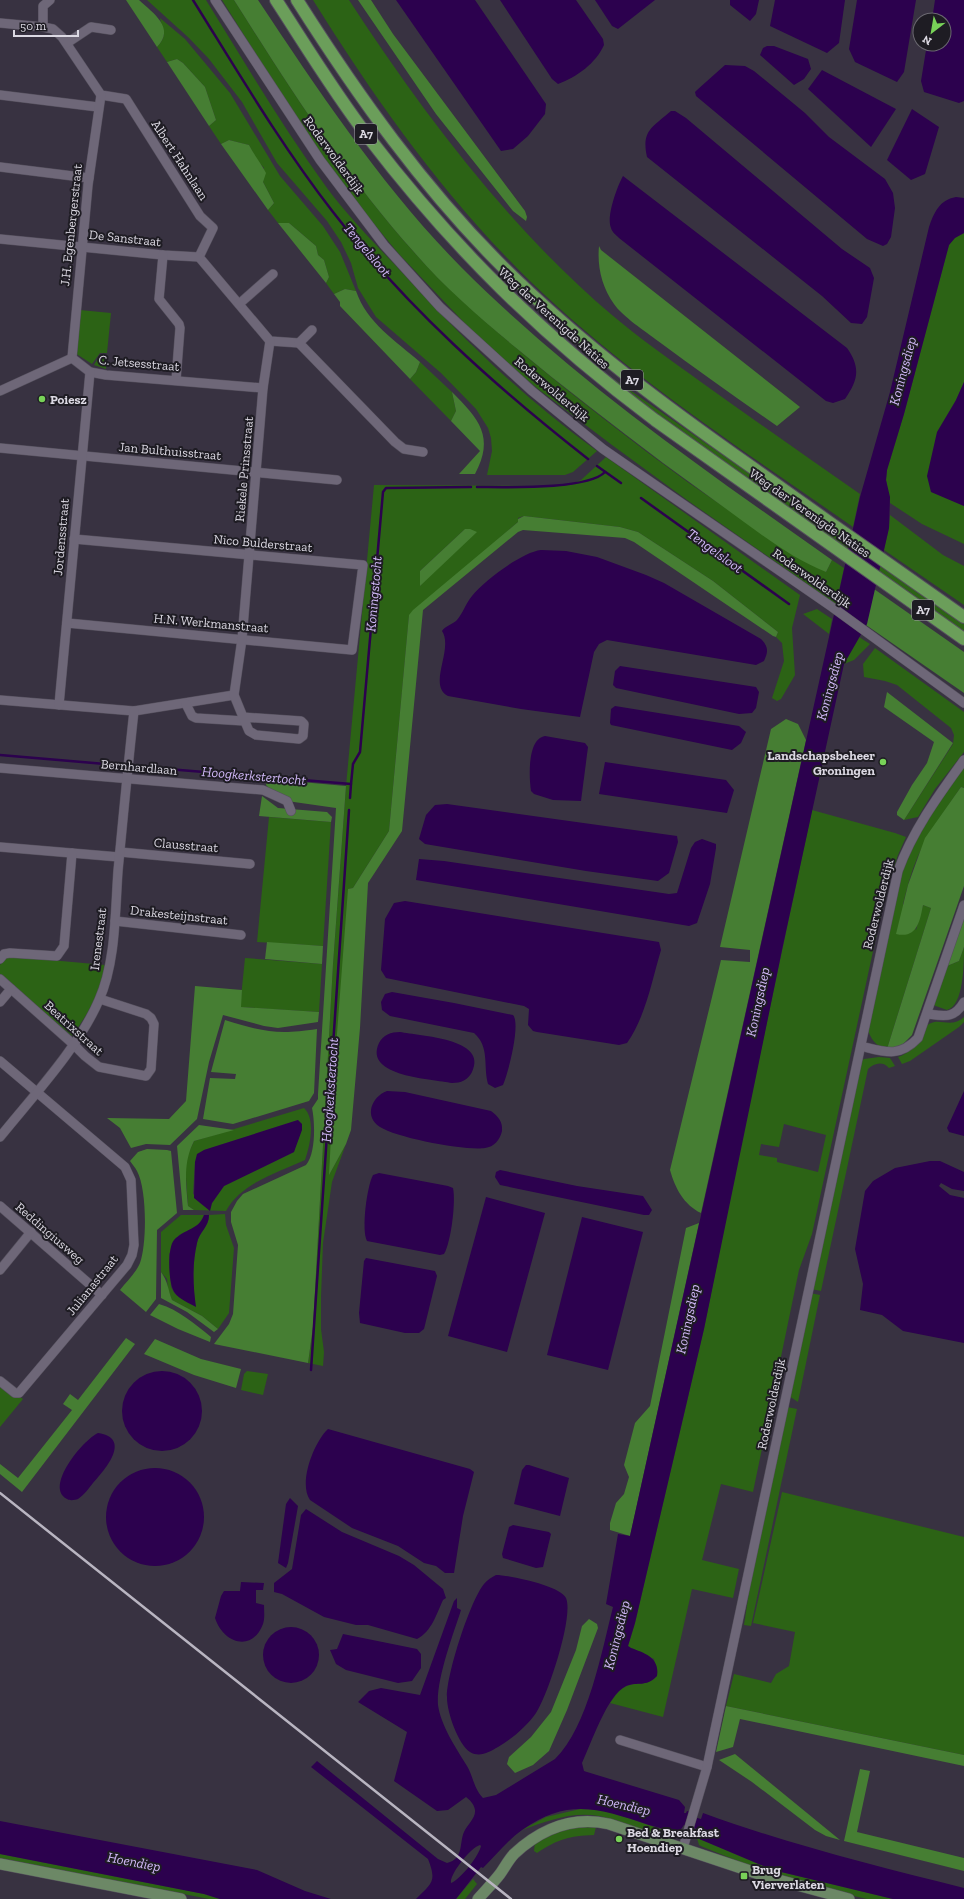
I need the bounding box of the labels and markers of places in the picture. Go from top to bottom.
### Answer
place label: Poiesz [50,392,87,407]
marker: Poiesz [37,394,47,404]
place label: Landschapsbeheer Groningen [767,748,875,778]
marker: Landschapsbeheer Groningen [878,757,888,767]
place label: Bed & Breakfast Hoendiep [627,1825,720,1855]
marker: Bed & Breakfast Hoendiep [614,1834,624,1844]
place label: Brug Vierverlaten [752,1862,825,1892]
marker: Brug Vierverlaten [739,1871,749,1881]

